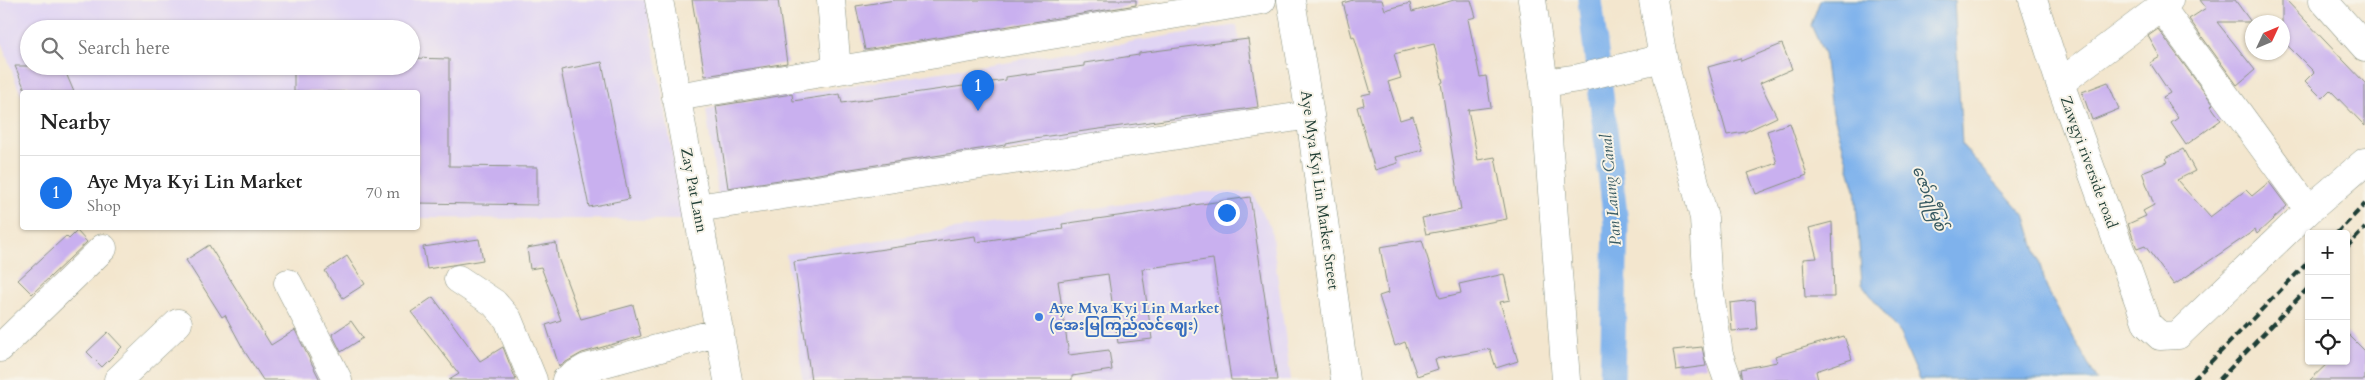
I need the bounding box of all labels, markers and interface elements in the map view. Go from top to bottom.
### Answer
north arrow [2245,15,2290,60]
search box [20,20,420,75]
icon: search [38,34,66,62]
text: Search here [78,35,170,61]
pin: 1 [962,70,994,111]
street label: Aye Mya Kyi Lin Market Street [1296,89,1344,291]
street label: Zawgyi riverside road [2056,93,2122,231]
text: Nearby [40,108,111,137]
water label: Pan Laung Canal [1595,133,1627,247]
street label: Zay Pat Lann [676,146,712,235]
water label: ဇော်ဂျီမြစ် [1905,162,1953,236]
text: Aye Mya Kyi Lin Market [87,169,302,195]
text: 1 [52,182,60,204]
text: 70 m [366,182,400,204]
text: Shop [87,195,121,217]
your location [1214,200,1240,226]
map controls [2305,230,2350,365]
button: + [2305,230,2350,275]
button: − [2305,275,2350,320]
place label: Aye Mya Kyi Lin Market (အေးမြကြည်လင်ဈေး) [1049,298,1220,337]
marker: Aye Mya Kyi Lin Market (အေးမြကြည်လင်ဈေး) [1033,311,1045,323]
button: locate [2305,320,2350,365]

